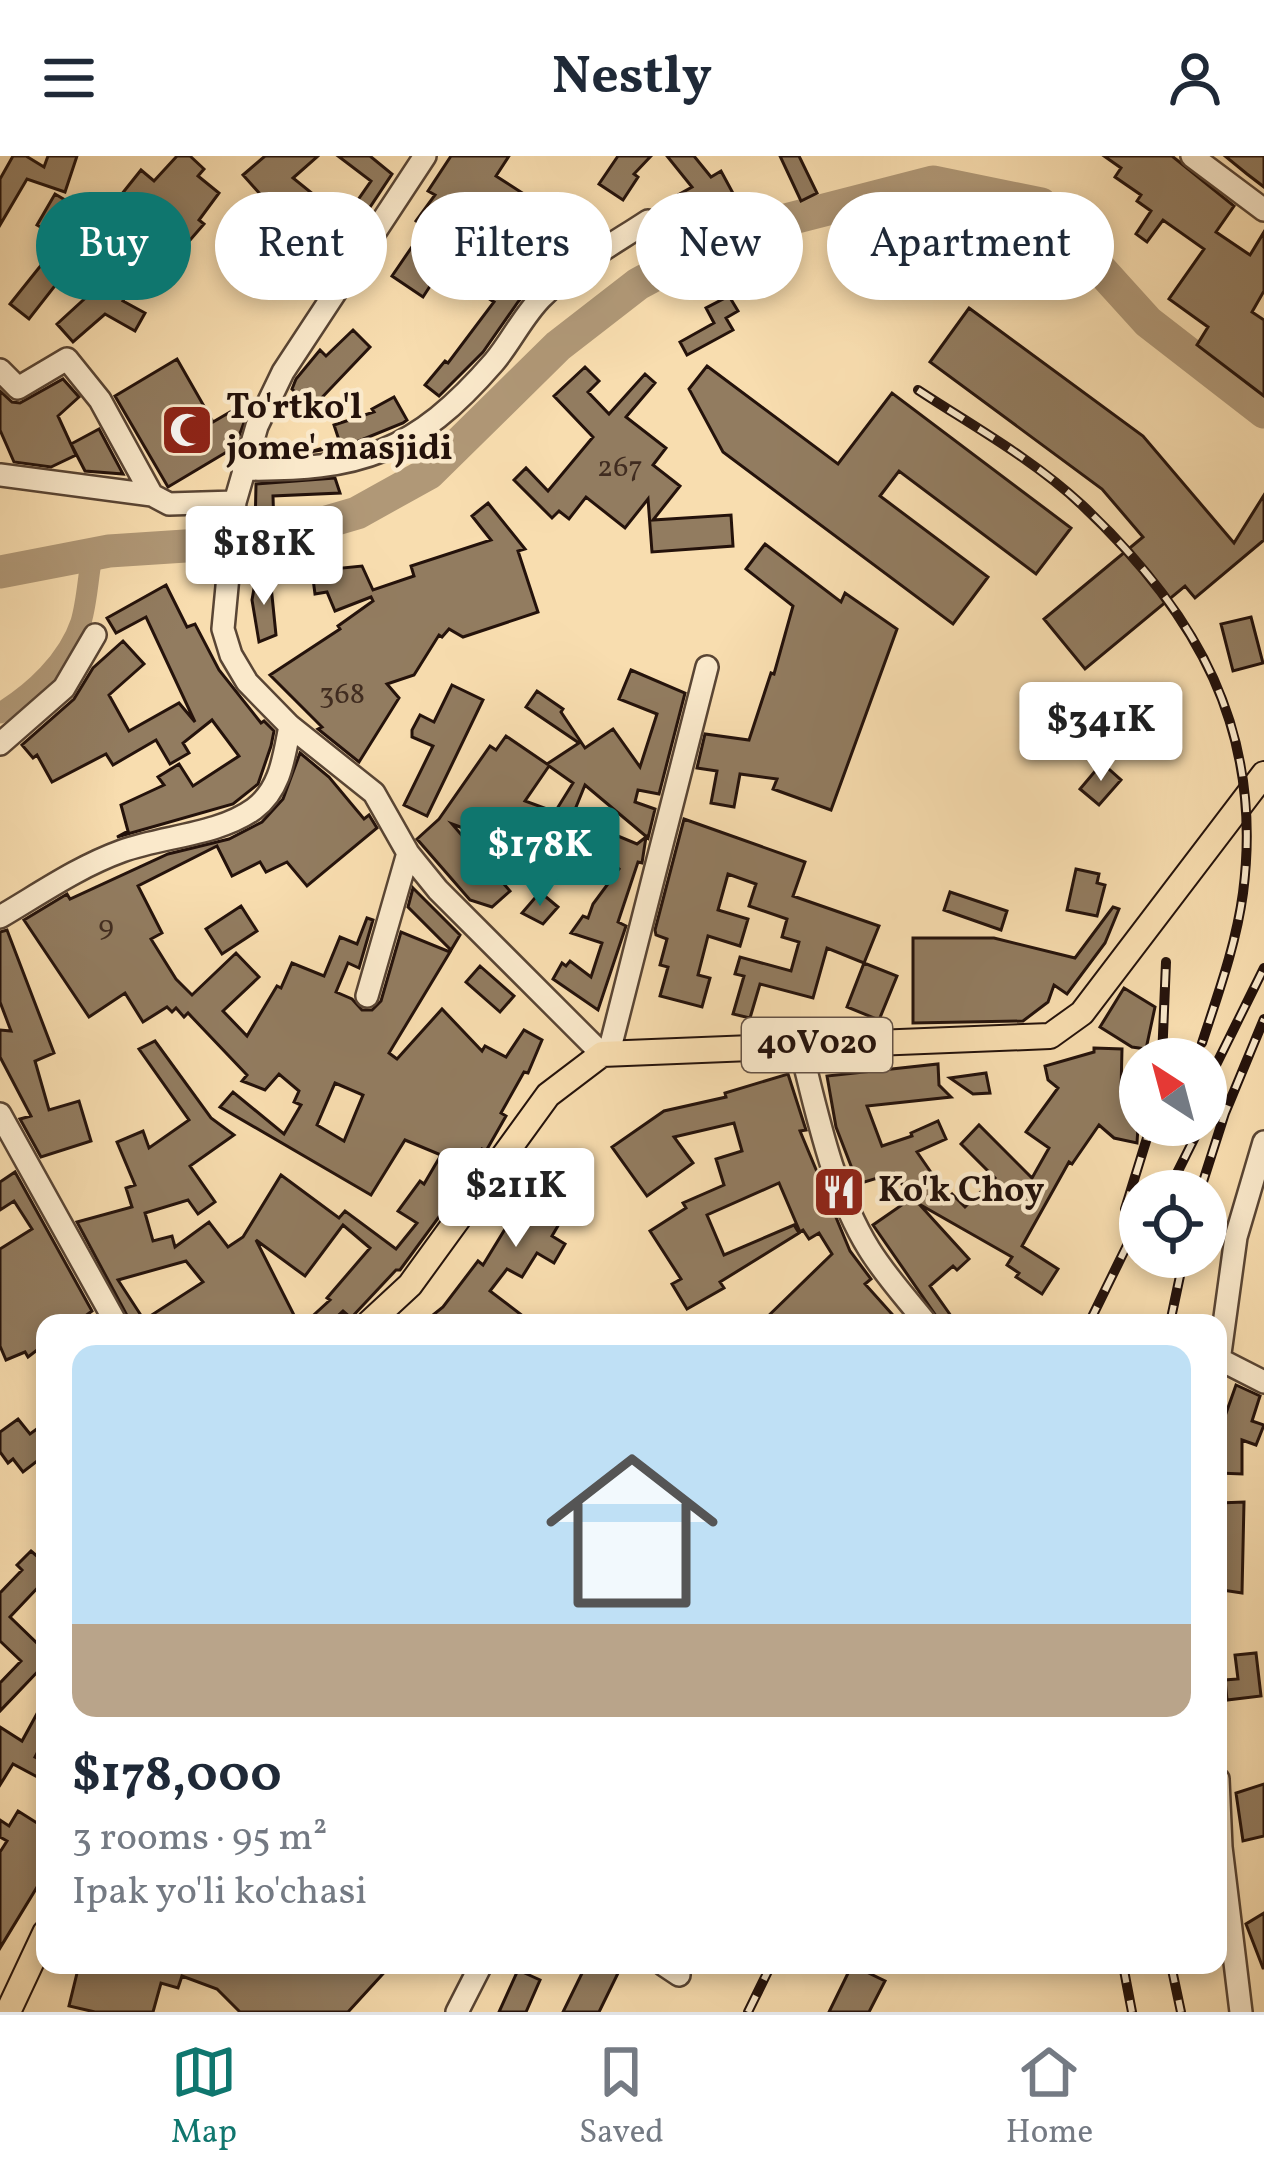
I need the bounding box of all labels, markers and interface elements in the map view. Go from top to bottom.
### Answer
text: Nestly [552,41,712,116]
icon: menu [36,45,102,111]
icon: person [1162,45,1228,111]
chip: Buy [36,192,191,300]
chip: Rent [215,192,387,300]
chip: Filters [411,192,612,300]
chip: New [636,192,803,300]
chip: Apartment [827,192,1114,300]
place label: To'rtko'l jome' masjidi [226,384,453,475]
mosque icon: To'rtko'l jome' masjidi [159,402,215,458]
house number: 267 [597,447,643,489]
pin: $181K [180,506,348,608]
text: $181K [213,518,315,572]
house number: 368 [319,674,365,716]
pin: $341K [1017,682,1185,784]
text: $341K [1046,694,1156,748]
pin: $178K [456,807,624,909]
text: $178K [487,819,593,873]
house number: 9 [98,906,114,948]
road number: 40V020 [742,1018,892,1072]
north arrow [1119,1038,1227,1146]
map controls [1119,1038,1227,1278]
pin: $211K [432,1148,600,1250]
text: $211K [465,1160,567,1214]
restaurant icon: Ko'k Choy [811,1164,867,1220]
place label: Ko'k Choy [878,1167,1044,1217]
button: locate [1119,1170,1227,1278]
icon: home [524,1423,740,1639]
text: $178,000 [72,1741,282,1812]
text: 3 rooms · 95 m² [72,1812,327,1866]
text: Ipak yo'li ko'chasi [72,1866,367,1920]
tab: Map [171,2039,237,2157]
tab: Saved [579,2039,664,2157]
tab: Home [1006,2039,1093,2157]

